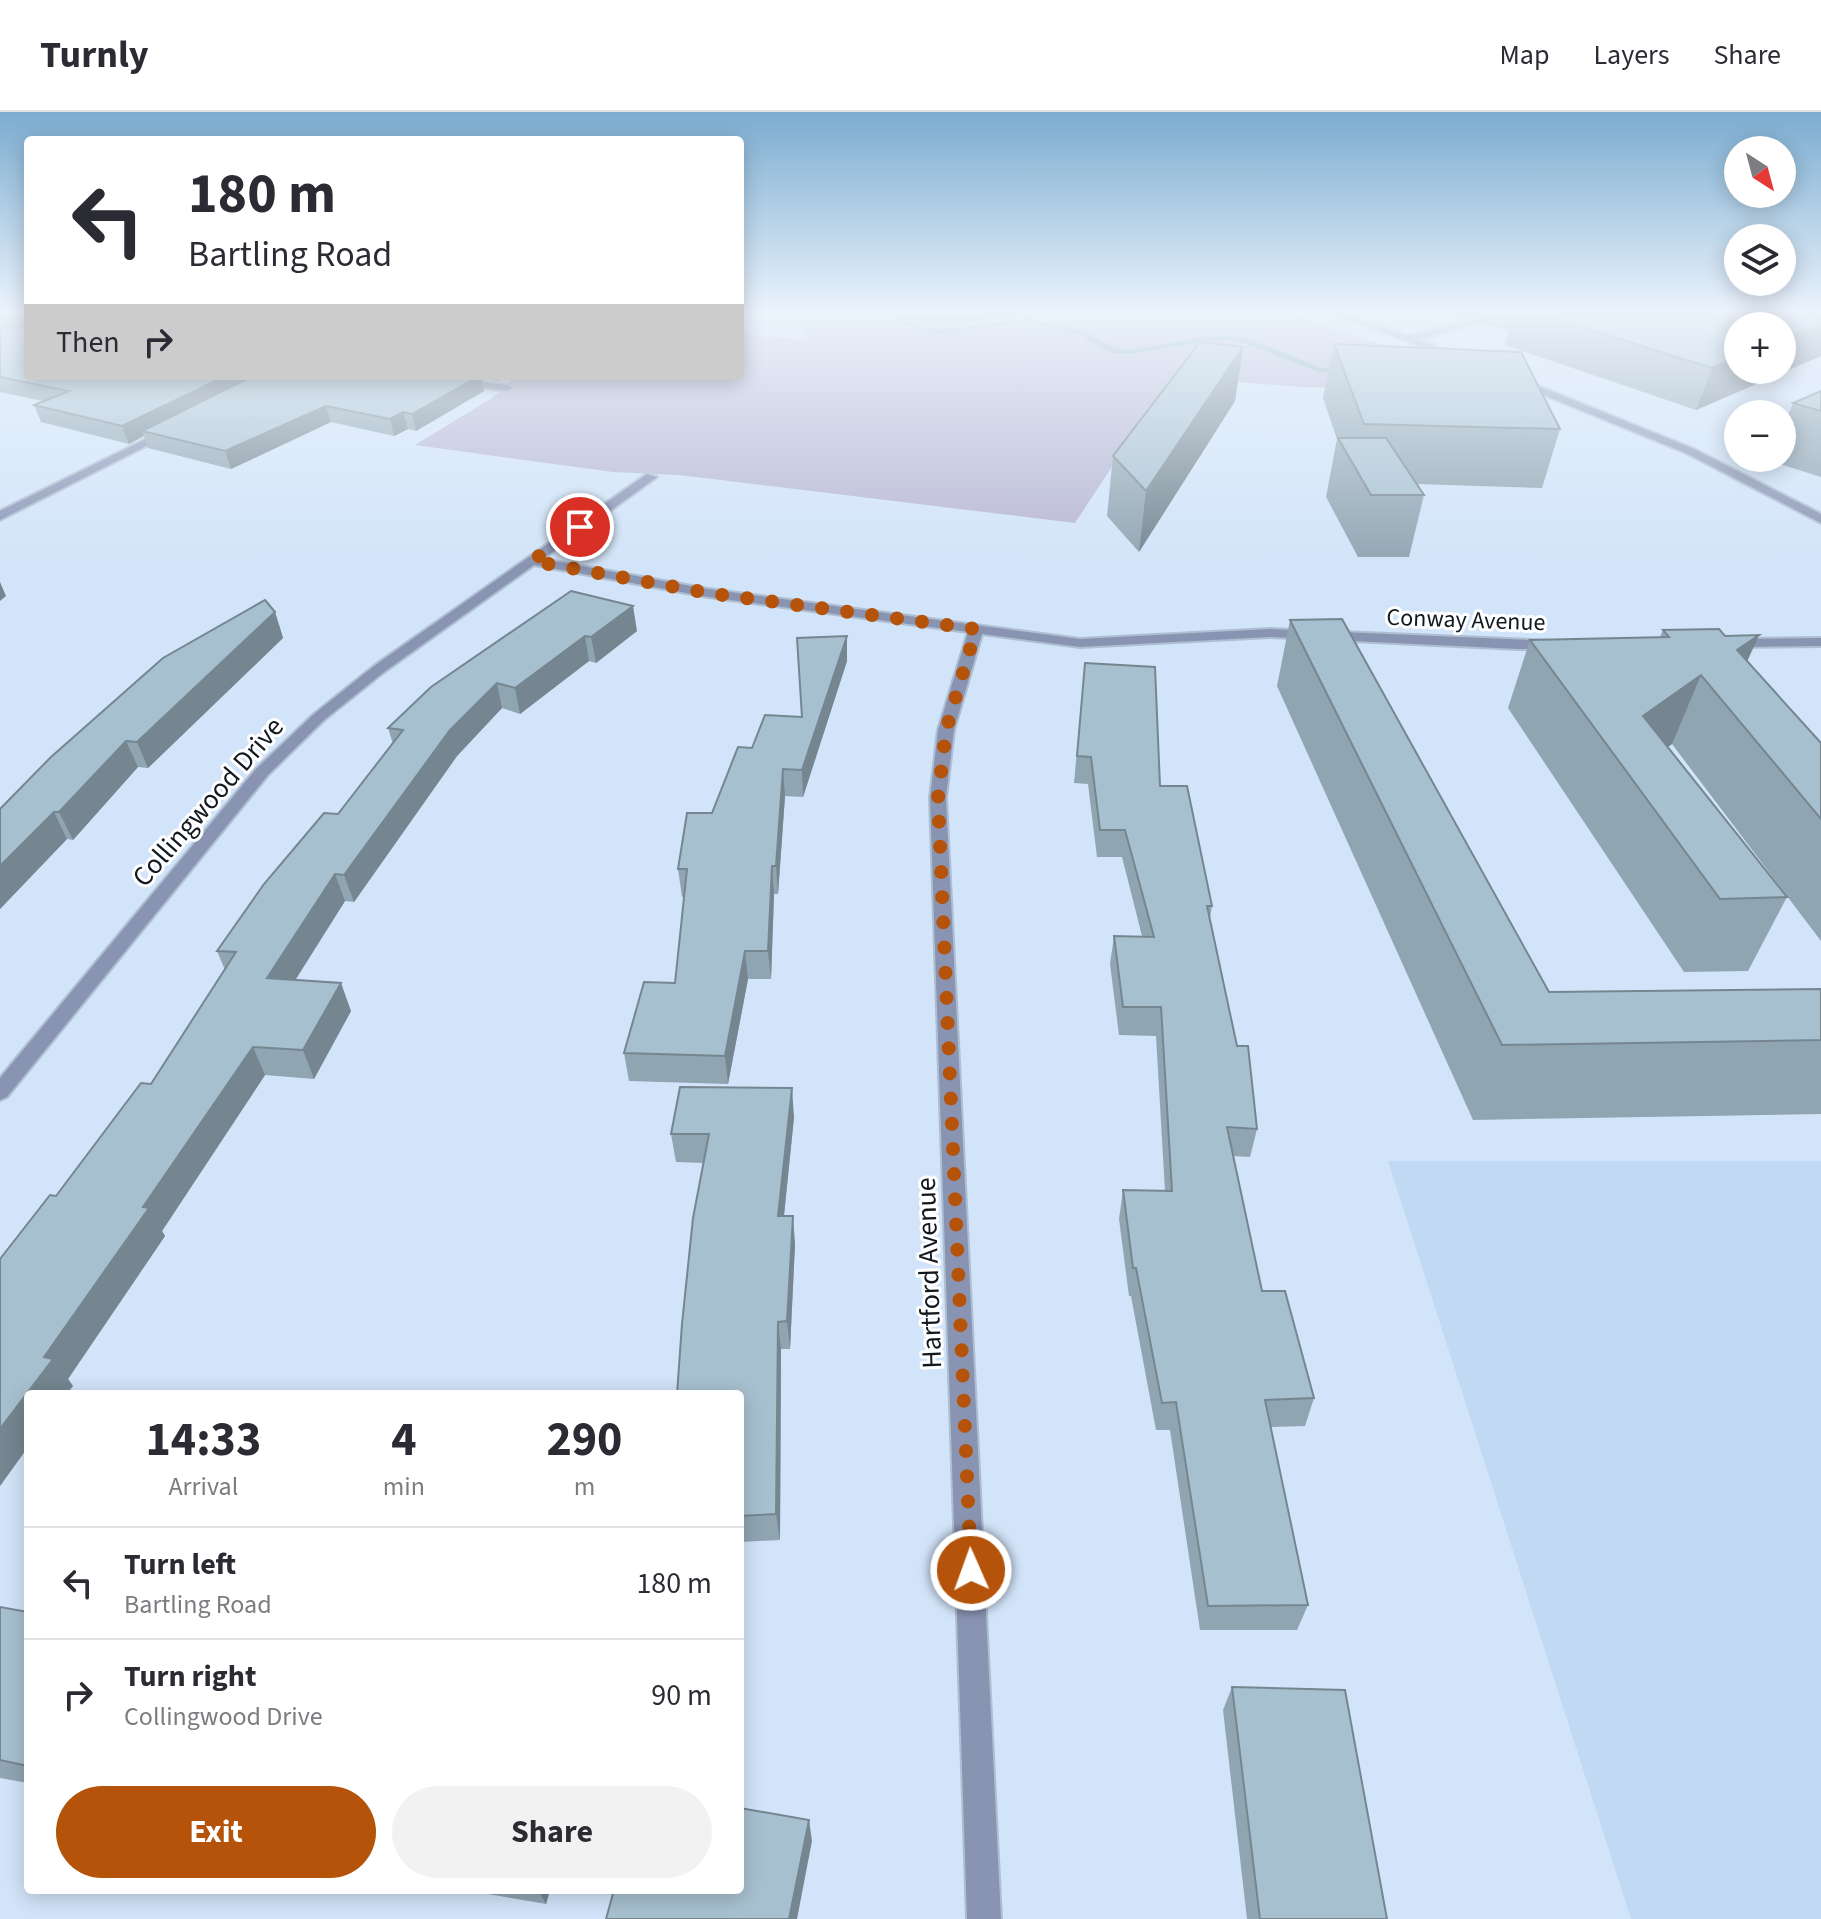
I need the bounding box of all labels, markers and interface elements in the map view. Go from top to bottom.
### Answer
text: Turnly [40,28,149,82]
text: Map [1499,35,1549,75]
text: Layers [1593,35,1669,75]
text: Share [1713,35,1781,75]
north arrow [1724,136,1796,208]
map controls [1724,136,1796,472]
text: 180 m [188,155,336,234]
icon: left [56,168,160,272]
button: layers [1724,224,1796,296]
text: Bartling Road [188,229,392,280]
button: + [1724,312,1796,384]
icon: right [136,320,180,364]
text: Then [56,321,120,364]
button: − [1724,400,1796,472]
pin [546,493,614,561]
icon: arrive [558,505,602,549]
street label: Conway Avenue [1386,600,1546,640]
street label: Collingwood Drive [123,708,293,896]
street label: Hartford Avenue [906,1177,952,1369]
text: 14:33 [145,1406,261,1474]
text: 4 [391,1406,417,1474]
text: 290 [546,1406,622,1474]
text: Arrival [168,1468,238,1505]
text: min [383,1468,425,1505]
text: m [574,1468,595,1505]
position arrow [929,1528,1013,1612]
text: Turn left [124,1543,236,1586]
icon: left [56,1561,100,1605]
text: 180 m [636,1562,712,1605]
text: Bartling Road [124,1586,272,1623]
text: Turn right [124,1655,256,1698]
icon: right [56,1673,100,1717]
text: 90 m [651,1674,712,1717]
text: Collingwood Drive [124,1698,323,1735]
button: Exit [56,1786,376,1878]
button: Share [392,1786,712,1878]

